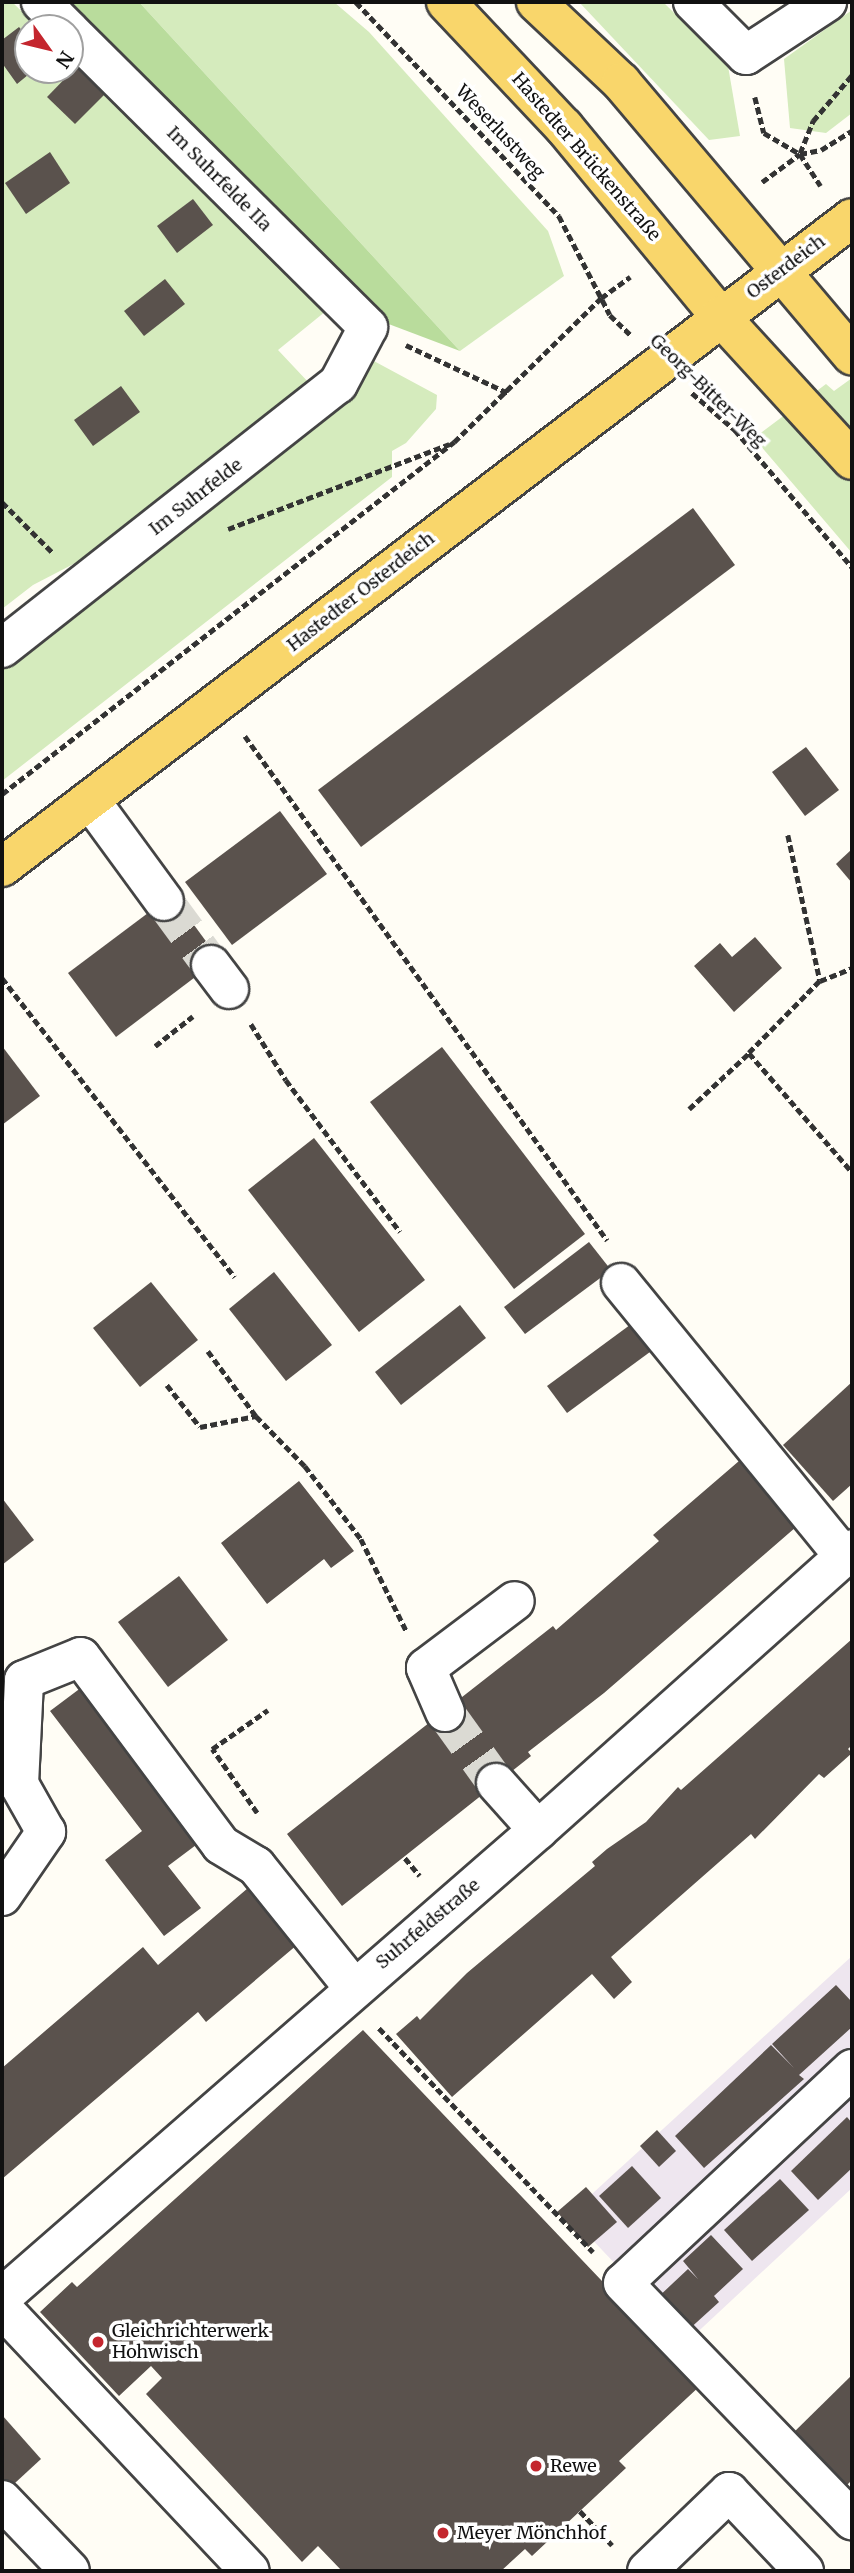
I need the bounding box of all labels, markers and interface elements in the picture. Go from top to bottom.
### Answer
north arrow [14,14,84,84]
text: N [51,47,79,73]
street label: Hastedter Brückenstraße [507,68,665,246]
street label: Weserlustweg [451,80,549,184]
street label: Im Suhrfelde IIa [162,122,276,236]
street label: Osterdeich [743,231,829,303]
street label: Georg-Bitter-Weg [645,330,771,452]
street label: Im Suhrfelde [145,454,247,540]
street label: Hastedter Osterdeich [283,528,439,656]
street label: Suhrfeldstraße [372,1874,484,1974]
place label: Gleichrichterwerk Hohwisch [112,2321,269,2364]
marker: Gleichrichterwerk Hohwisch [90,2334,106,2350]
place label: Rewe [550,2455,597,2477]
marker: Rewe [528,2458,544,2474]
place label: Meyer Mönchhof [457,2522,606,2544]
marker: Meyer Mönchhof [435,2525,451,2541]

